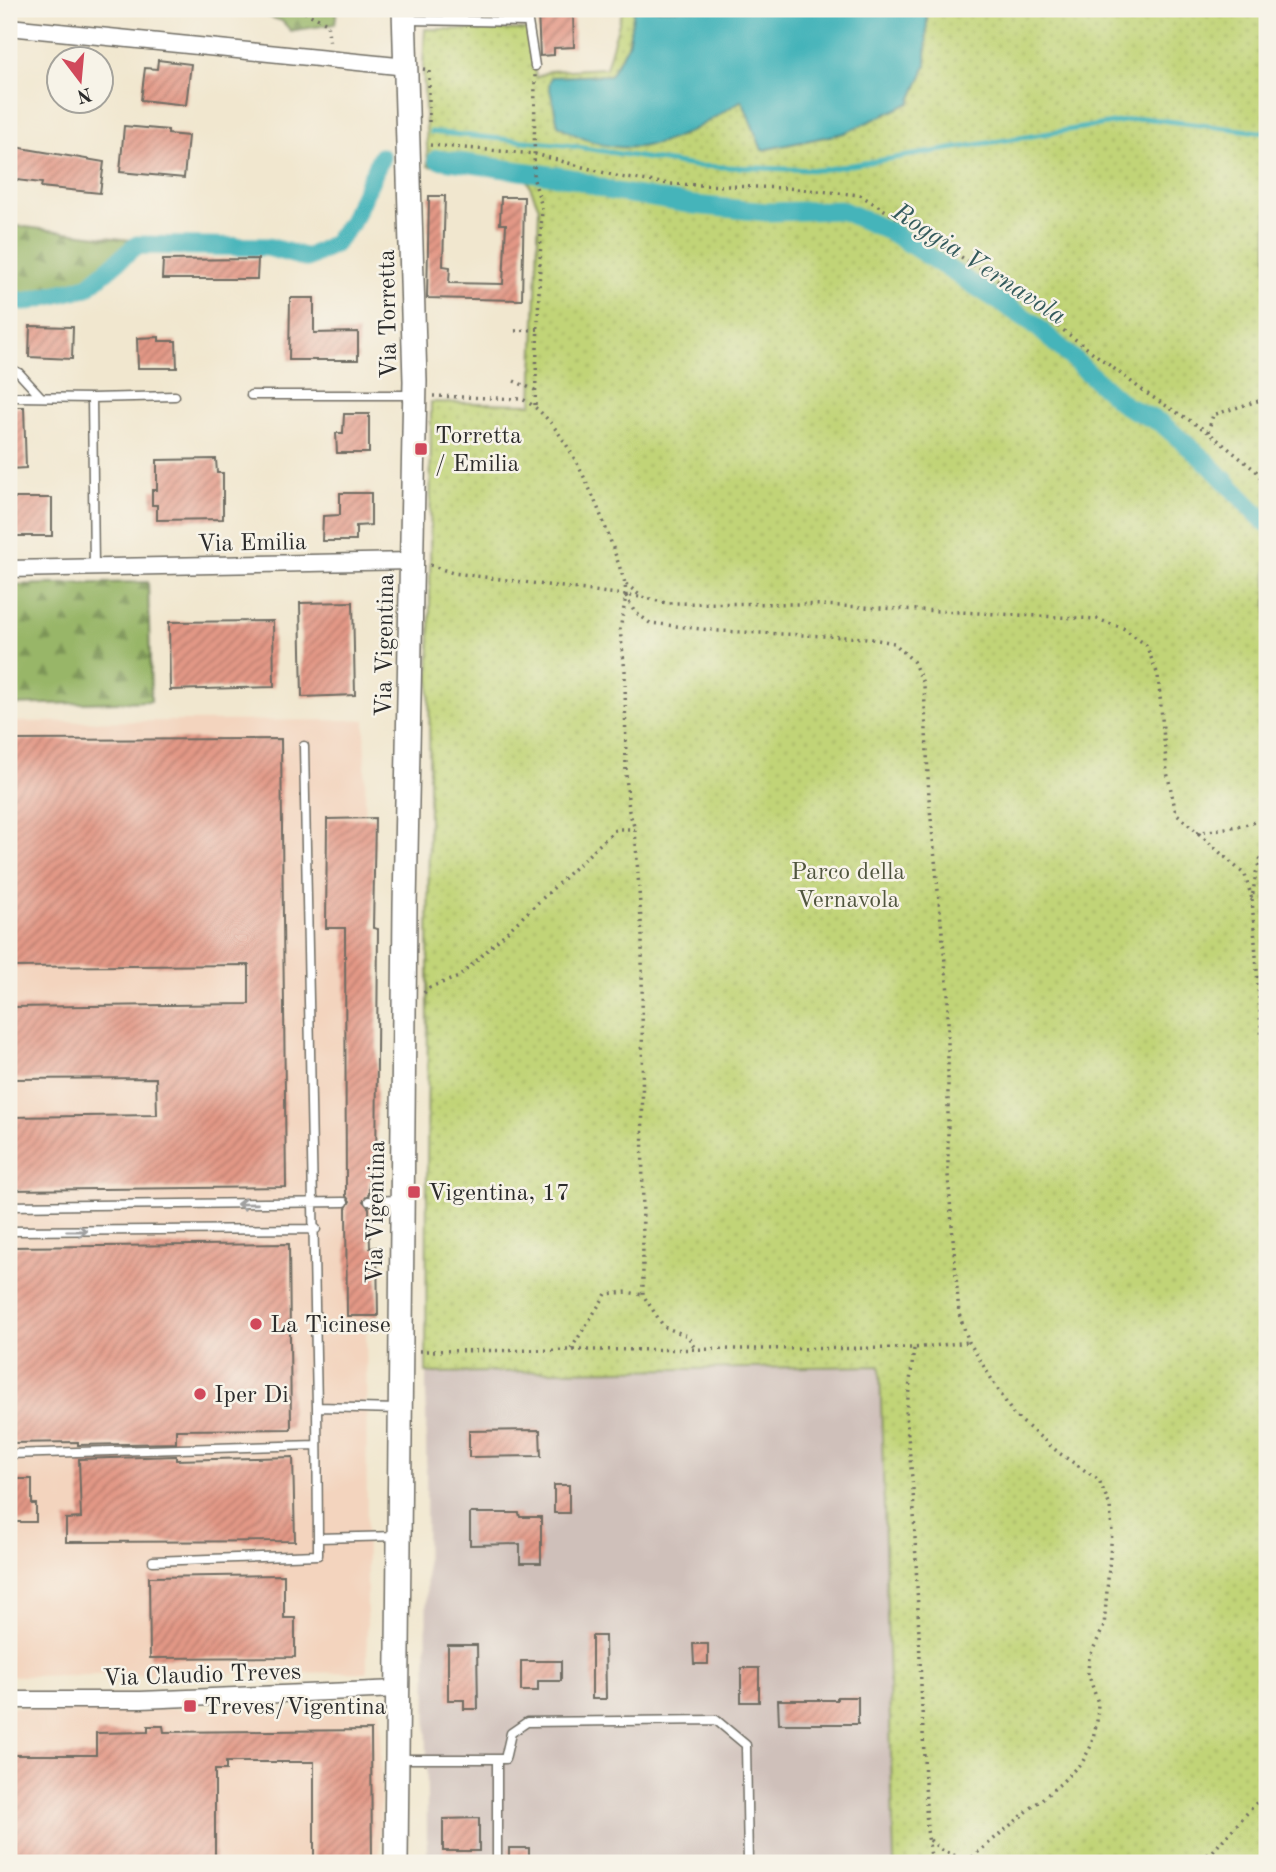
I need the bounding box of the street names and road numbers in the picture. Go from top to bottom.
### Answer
street label: Via Torretta [376,249,402,379]
street label: Via Emilia [197,531,307,557]
street label: Via Vigentina [373,573,399,717]
street label: Via Vigentina [364,1140,390,1284]
street label: Via Claudio Treves [102,1661,302,1691]

